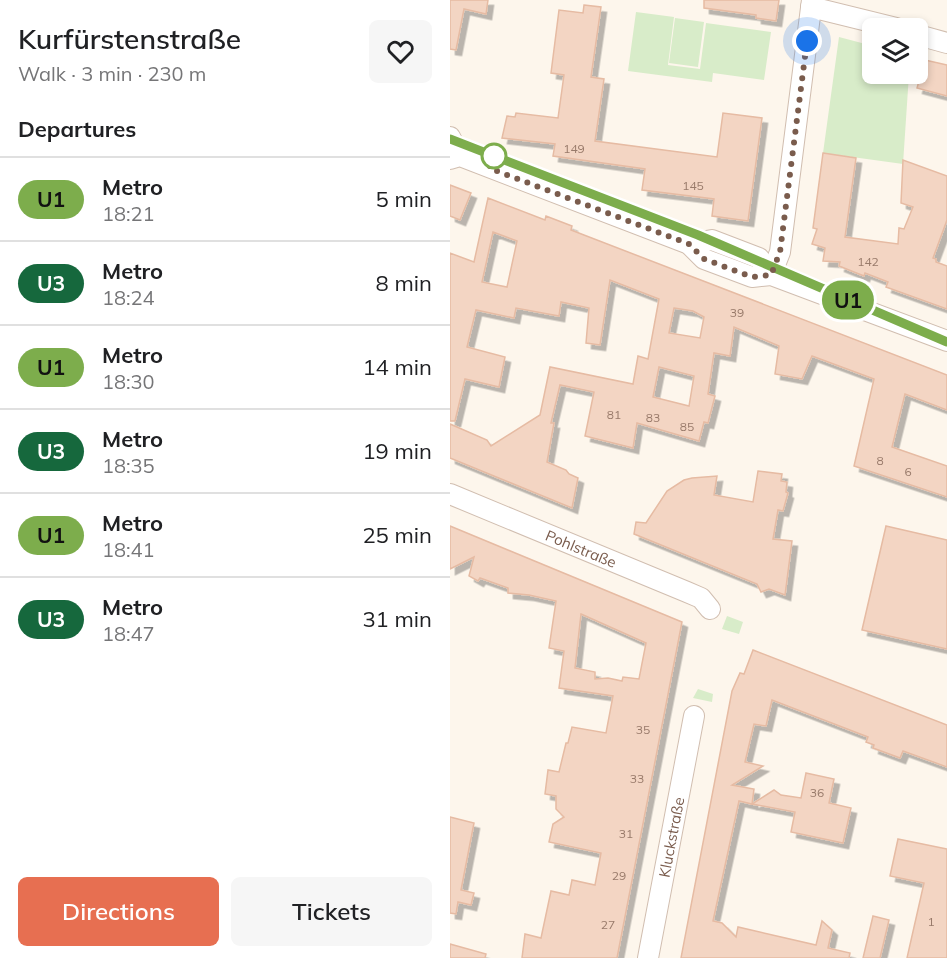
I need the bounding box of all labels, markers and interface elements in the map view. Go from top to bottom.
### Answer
map controls [862,18,928,84]
button: layers [862,18,928,84]
button: heart [369,20,432,83]
text: Kurfürstenstraße [18,21,241,56]
your location [792,26,822,56]
text: Walk · 3 min · 230 m [18,61,206,86]
text: Departures [18,115,136,143]
house number: 149 [563,141,585,156]
unlabelled marker [481,143,507,169]
text: Metro [102,173,163,201]
house number: 145 [682,178,704,193]
text: 5 min [376,185,432,213]
text: U1 [37,186,65,212]
text: 18:21 [102,201,155,226]
house number: 142 [857,254,879,269]
text: Metro [102,257,163,285]
text: 8 min [376,269,432,297]
text: U3 [37,270,65,296]
line badge: U1 [821,280,875,320]
text: 18:24 [102,285,155,310]
text: U1 [834,287,862,313]
house number: 39 [730,305,744,320]
text: Metro [102,341,163,369]
text: 14 min [362,353,432,381]
text: U1 [37,354,65,380]
text: 18:30 [102,369,155,394]
house number: 81 [607,407,621,422]
house number: 83 [646,410,660,425]
house number: 85 [680,419,694,434]
text: Metro [102,425,163,453]
text: 19 min [362,437,432,465]
text: U3 [37,438,65,464]
text: 18:35 [102,453,155,478]
house number: 8 [876,453,884,468]
house number: 6 [904,464,912,479]
text: Metro [102,509,163,537]
text: 25 min [362,521,432,549]
text: U1 [37,522,65,548]
street label: Pohlstraße [543,525,620,571]
text: 18:41 [102,537,155,562]
text: Metro [102,593,163,621]
text: 31 min [362,605,432,633]
text: U3 [37,606,65,632]
text: 18:47 [102,621,155,646]
house number: 35 [636,722,650,737]
house number: 33 [630,771,644,786]
house number: 36 [810,785,824,800]
street label: Kluckstraße [654,795,688,879]
house number: 31 [619,826,633,841]
house number: 29 [612,868,626,883]
button: Directions [18,877,219,946]
button: Tickets [231,877,432,946]
house number: 1 [927,914,935,929]
house number: 27 [601,917,615,932]

